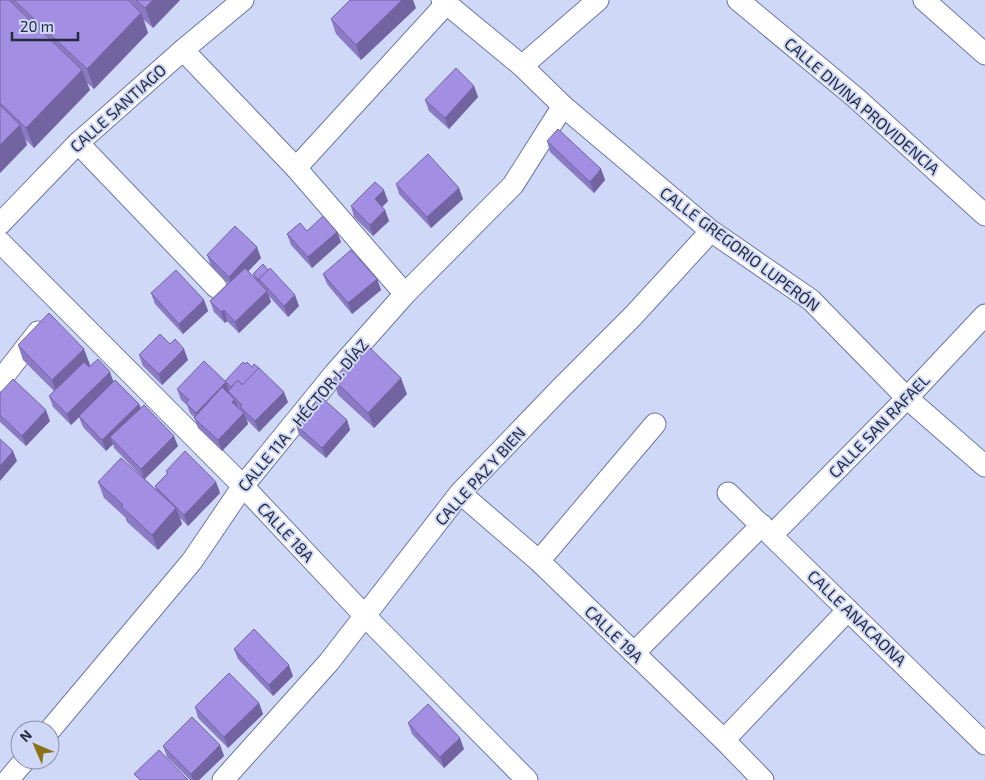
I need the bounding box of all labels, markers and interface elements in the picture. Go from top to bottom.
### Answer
scale bar [12,10,79,42]
text: 20 m [20,17,54,35]
street label: CALLE DIVINA PROVIDENCIA [781,33,944,178]
street label: CALLE SANTIAGO [66,60,169,156]
street label: CALLE GREGORIO LUPERÓN [657,182,824,315]
street label: CALLE 11A - HÉCTOR J. DÍAZ [233,335,372,495]
street label: CALLE SAN RAFAEL [824,370,933,481]
street label: CALLE PAZ Y BIEN [431,423,529,529]
street label: CALLE 18A [254,498,319,565]
street label: CALLE ANACAONA [804,566,911,670]
street label: CALLE 19A [581,601,647,666]
north arrow [10,720,60,770]
text: N [16,726,35,745]

